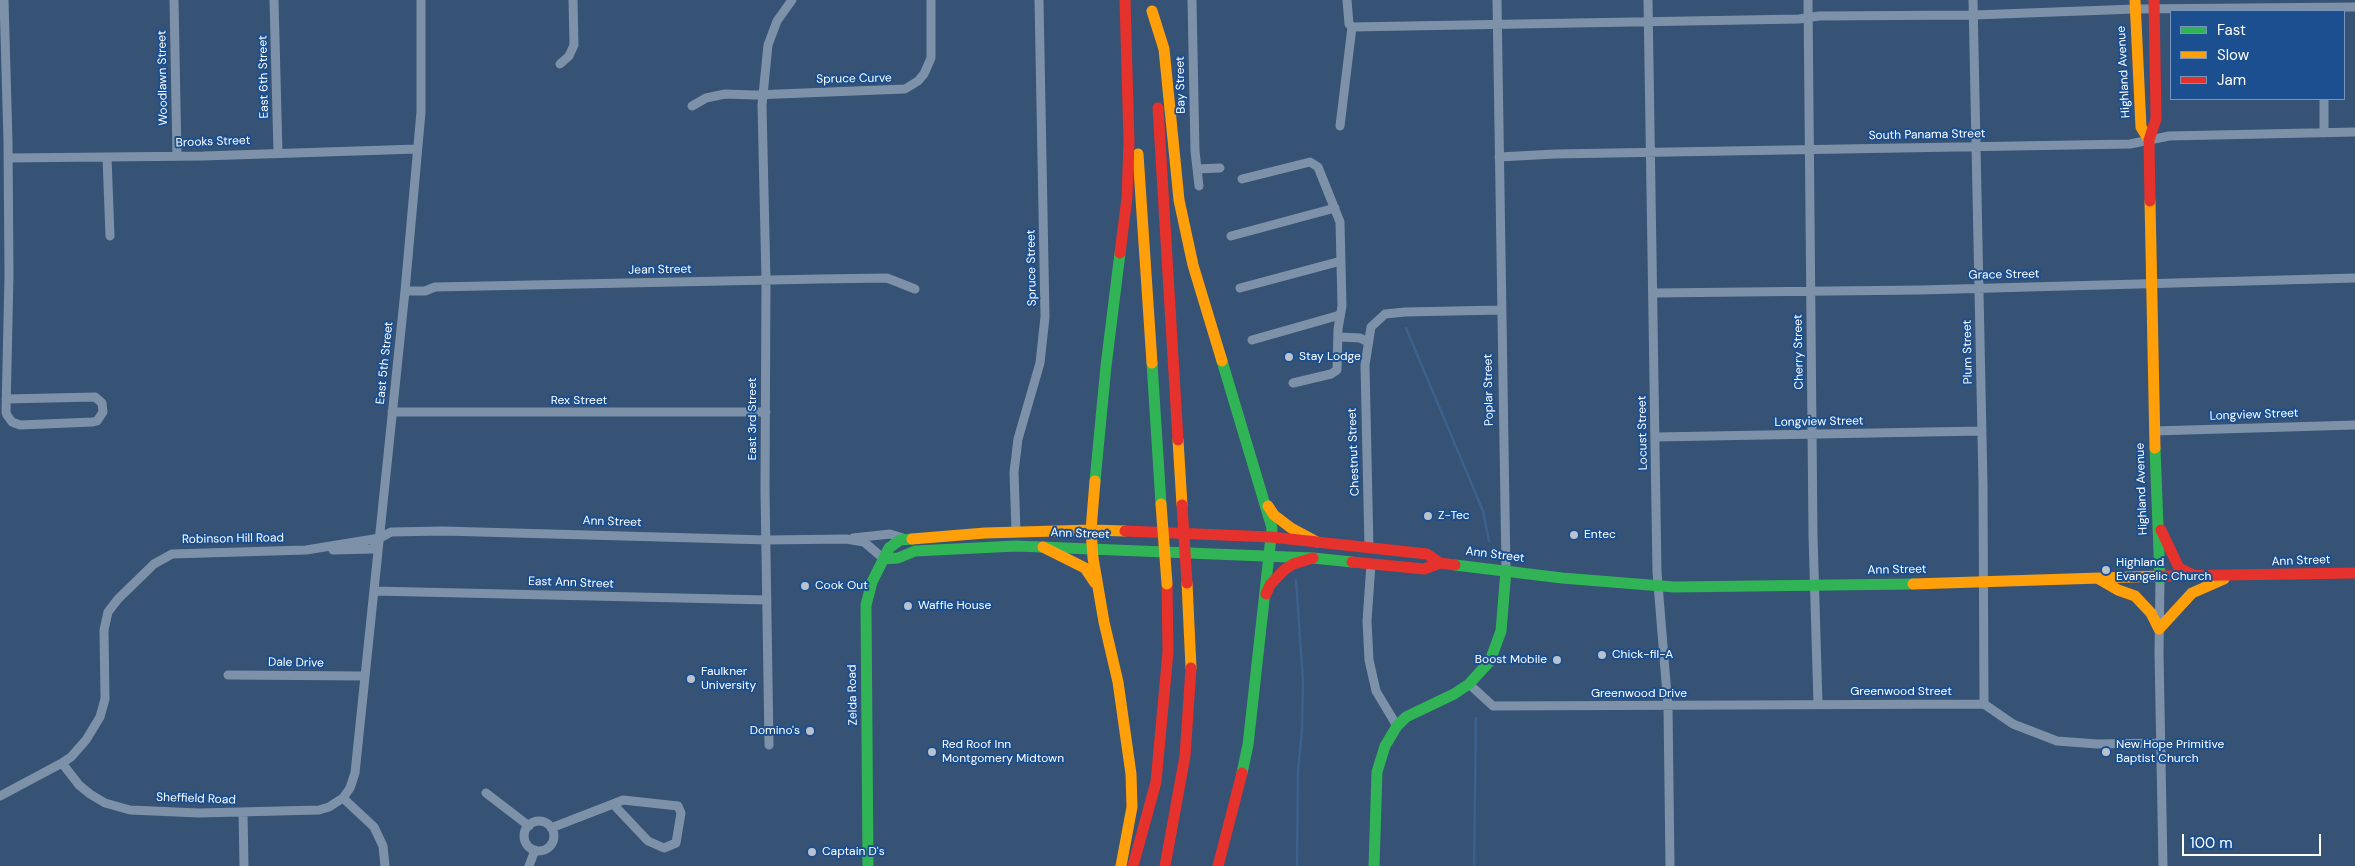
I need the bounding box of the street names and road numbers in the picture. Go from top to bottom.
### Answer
street label: Highland Avenue [2114,26,2134,118]
street label: Woodlawn Street [155,30,171,126]
street label: East 6th Street [256,35,272,119]
street label: Bay Street [1173,56,1189,114]
street label: Spruce Curve [816,71,892,87]
street label: South Panama Street [1868,127,1986,143]
street label: Brooks Street [175,134,251,150]
street label: Spruce Street [1024,230,1040,306]
street label: Jean Street [628,262,692,278]
street label: Grace Street [1968,267,2040,283]
street label: Cherry Street [1791,314,1807,390]
street label: Plum Street [1960,320,1976,384]
street label: East 5th Street [373,321,397,405]
street label: Poplar Street [1481,354,1497,426]
street label: East 3rd Street [746,378,760,460]
street label: Rex Street [551,394,607,408]
street label: Locust Street [1635,396,1651,470]
street label: Longview Street [2209,406,2299,424]
street label: Chestnut Street [1345,408,1363,496]
street label: Longview Street [1774,414,1864,430]
street label: Highland Avenue [2133,443,2151,535]
street label: Ann Street [582,514,642,530]
street label: Ann Street [1050,526,1110,542]
street label: Robinson Hill Road [182,531,284,547]
street label: Ann Street [1465,544,1525,566]
street label: Ann Street [2271,553,2331,569]
street label: Ann Street [1867,562,1927,578]
street label: East Ann Street [528,574,614,592]
street label: Dale Drive [268,655,324,671]
street label: Zelda Road [845,664,861,726]
street label: Greenwood Street [1850,685,1952,699]
street label: Greenwood Drive [1591,687,1687,701]
street label: Sheffield Road [156,790,236,808]

